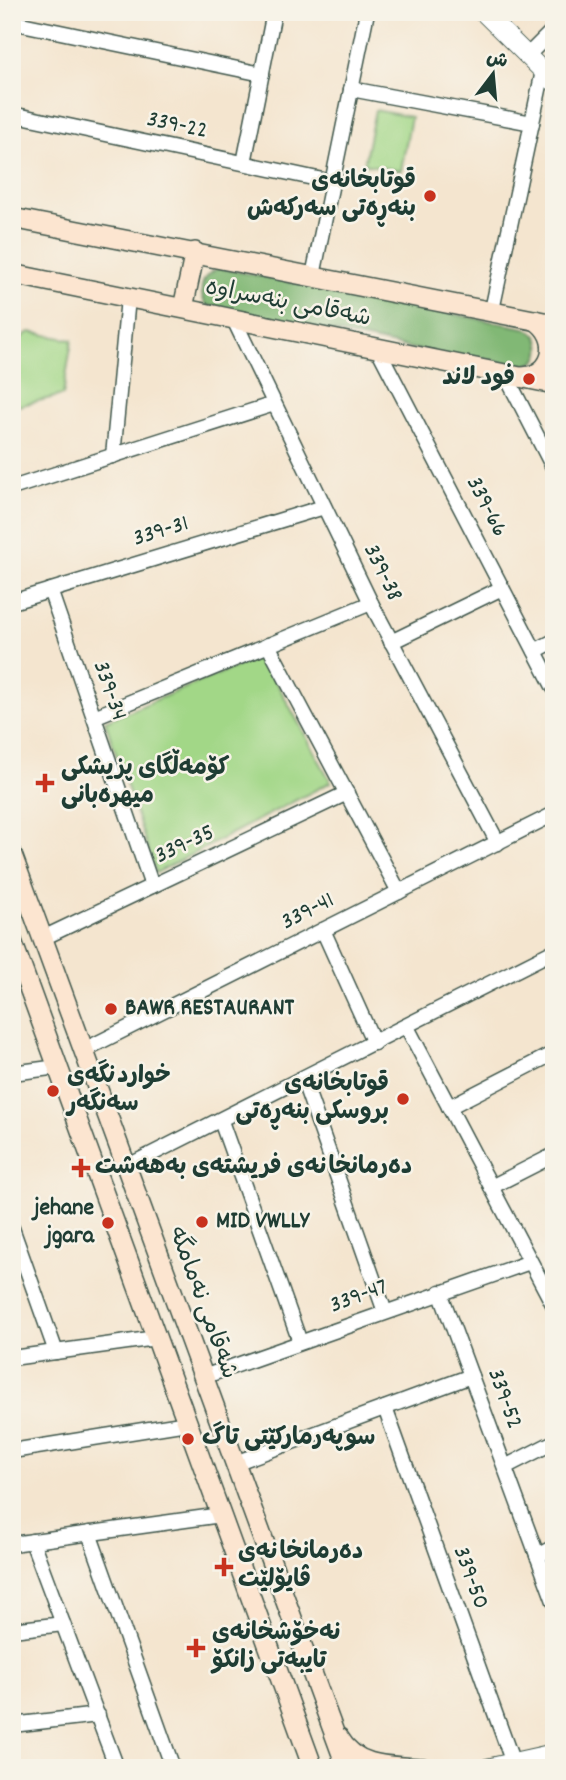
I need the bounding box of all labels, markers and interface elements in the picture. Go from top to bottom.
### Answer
north arrow [458,38,528,108]
text: ش [483,45,511,77]
street label: 339-22 [143,103,211,149]
place label: قوتابخانەی بنەڕەتی سەرکەش [247,165,416,227]
marker: قوتابخانەی بنەڕەتی سەرکەش [422,188,438,204]
street label: شەقامی بنەسراوە [202,271,374,337]
place label: فود لاند [442,362,515,396]
marker: فود لاند [521,371,537,387]
street label: 339-66 [456,471,516,543]
street label: 339-31 [129,507,193,557]
street label: 339-38 [353,538,411,608]
street label: 339-34 [83,657,135,725]
place label: کۆمەڵگای پزیشکی میهرەبانی [61,748,230,814]
marker: کۆمەڵگای پزیشکی میهرەبانی [35,773,55,793]
street label: 339-35 [150,816,220,874]
street label: 339-41 [275,884,341,940]
place label: BAWR RESTAURANT [125,992,295,1026]
marker: BAWR RESTAURANT [103,1001,119,1017]
place label: خواردنگەی سەنگەر [65,1059,171,1122]
place label: قوتابخانەی بروسکی بنەڕەتی [236,1068,389,1130]
marker: خواردنگەی سەنگەر [45,1083,61,1099]
marker: قوتابخانەی بروسکی بنەڕەتی [395,1091,411,1107]
place label: دەرمانخانەی فریشتەی بەهەشت [95,1151,412,1185]
marker: دەرمانخانەی فریشتەی بەهەشت [73,1160,89,1176]
place label: jehane jgara [30,1192,95,1254]
place label: MID VWLLY [216,1205,310,1239]
marker: MID VWLLY [194,1214,210,1230]
marker: jehane jgara [100,1215,116,1231]
street label: شەقامی نەمامگە [159,1222,245,1384]
street label: 339-47 [325,1271,393,1323]
street label: 339-52 [477,1364,531,1434]
place label: سوپەرمارکێتی تاگ [202,1421,375,1456]
marker: سوپەرمارکێتی تاگ [180,1431,196,1447]
place label: دەرمانخانەی ڤایۆلێت [238,1536,363,1598]
street label: 339-50 [443,1542,497,1614]
marker: دەرمانخانەی ڤایۆلێت [216,1559,232,1575]
place label: نەخۆشخانەی تایبەتی زانکۆ [210,1617,341,1679]
marker: نەخۆشخانەی تایبەتی زانکۆ [186,1638,206,1658]

